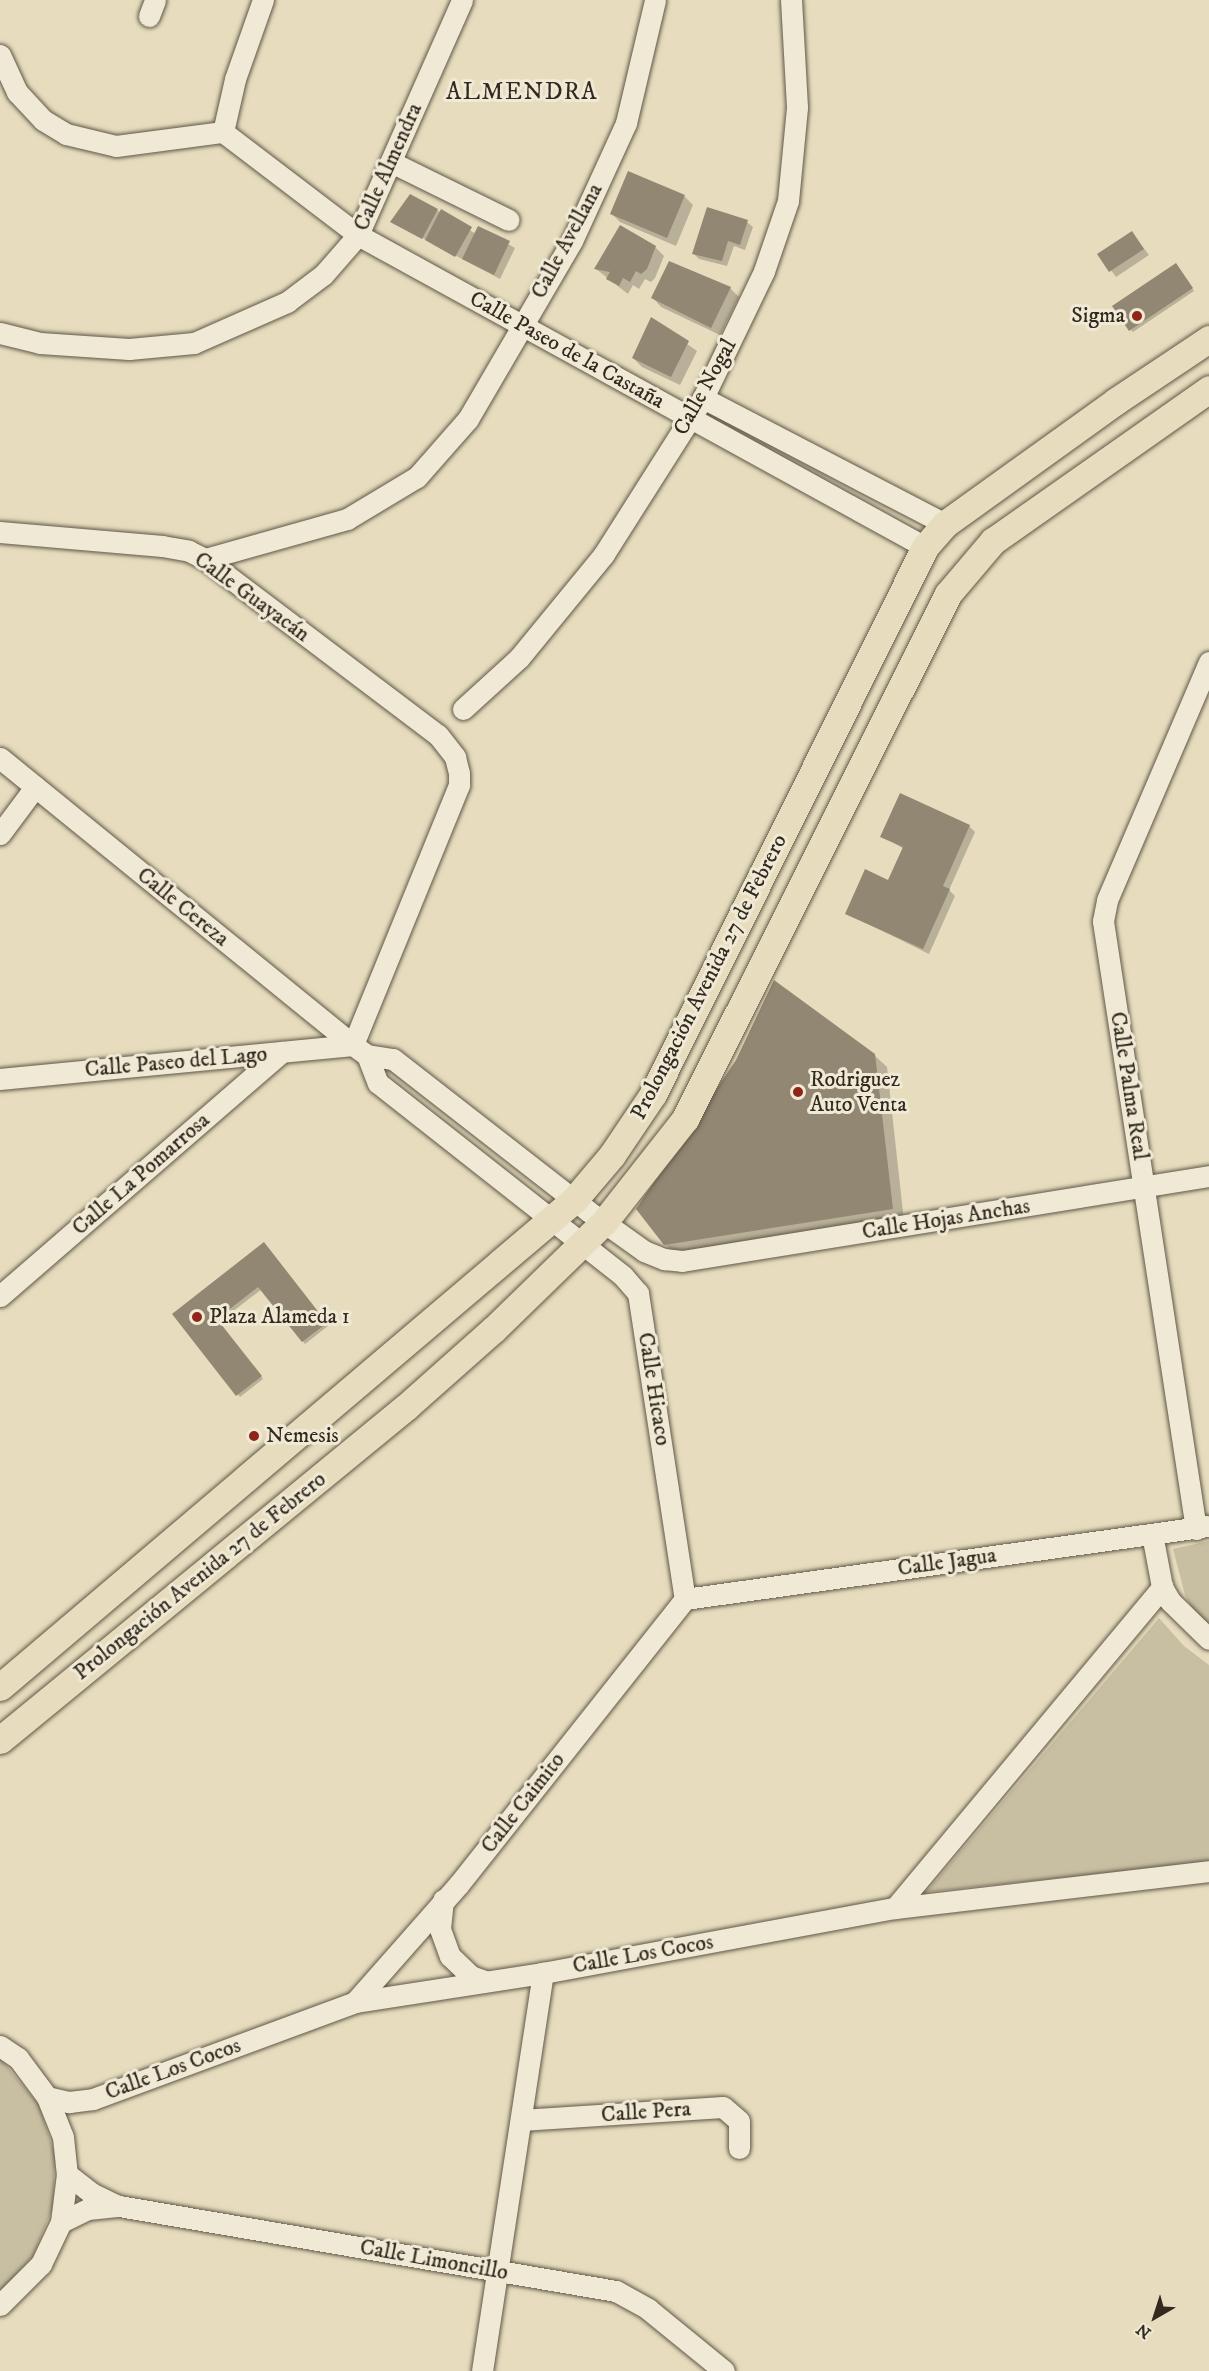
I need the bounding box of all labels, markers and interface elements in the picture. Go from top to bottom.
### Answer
district label: ALMENDRA [446,79,598,107]
street label: Calle Almendra [348,99,428,235]
street label: Calle Avellana [526,179,608,303]
street label: Calle Paseo de la Castaña [465,285,669,415]
place label: Sigma [1071,303,1125,329]
marker: Sigma [1130,309,1144,323]
street label: Calle Nogal [668,334,742,440]
street label: Calle Guayacán [189,546,315,648]
street label: Prolongación Avenida 27 de Febrero [625,830,793,1124]
street label: Calle Cereza [132,862,234,952]
street label: Calle Palma Real [1104,1010,1154,1162]
street label: Calle Paseo del Lago [84,1041,268,1083]
place label: Rodriguez Auto Venta [810,1066,907,1118]
marker: Rodriguez Auto Venta [791,1085,805,1099]
street label: Calle La Pomarrosa [67,1107,215,1241]
street label: Calle Hojas Anchas [860,1193,1032,1245]
place label: Plaza Alameda 1 [209,1304,350,1330]
marker: Plaza Alameda 1 [190,1310,204,1324]
street label: Calle Hicaco [632,1331,676,1447]
place label: Nemesis [266,1423,339,1449]
marker: Nemesis [247,1429,261,1443]
street label: Prolongación Avenida 27 de Febrero [69,1466,331,1686]
street label: Calle Jagua [896,1542,998,1582]
street label: Calle Caimito [476,1747,570,1859]
street label: Calle Los Cocos [571,1929,715,1979]
street label: Calle Los Cocos [102,2032,244,2106]
street label: Calle Pera [600,2096,692,2128]
street label: Calle Limoncillo [358,2234,510,2286]
north arrow [1125,2287,1185,2347]
text: N [1132,2319,1155,2343]

